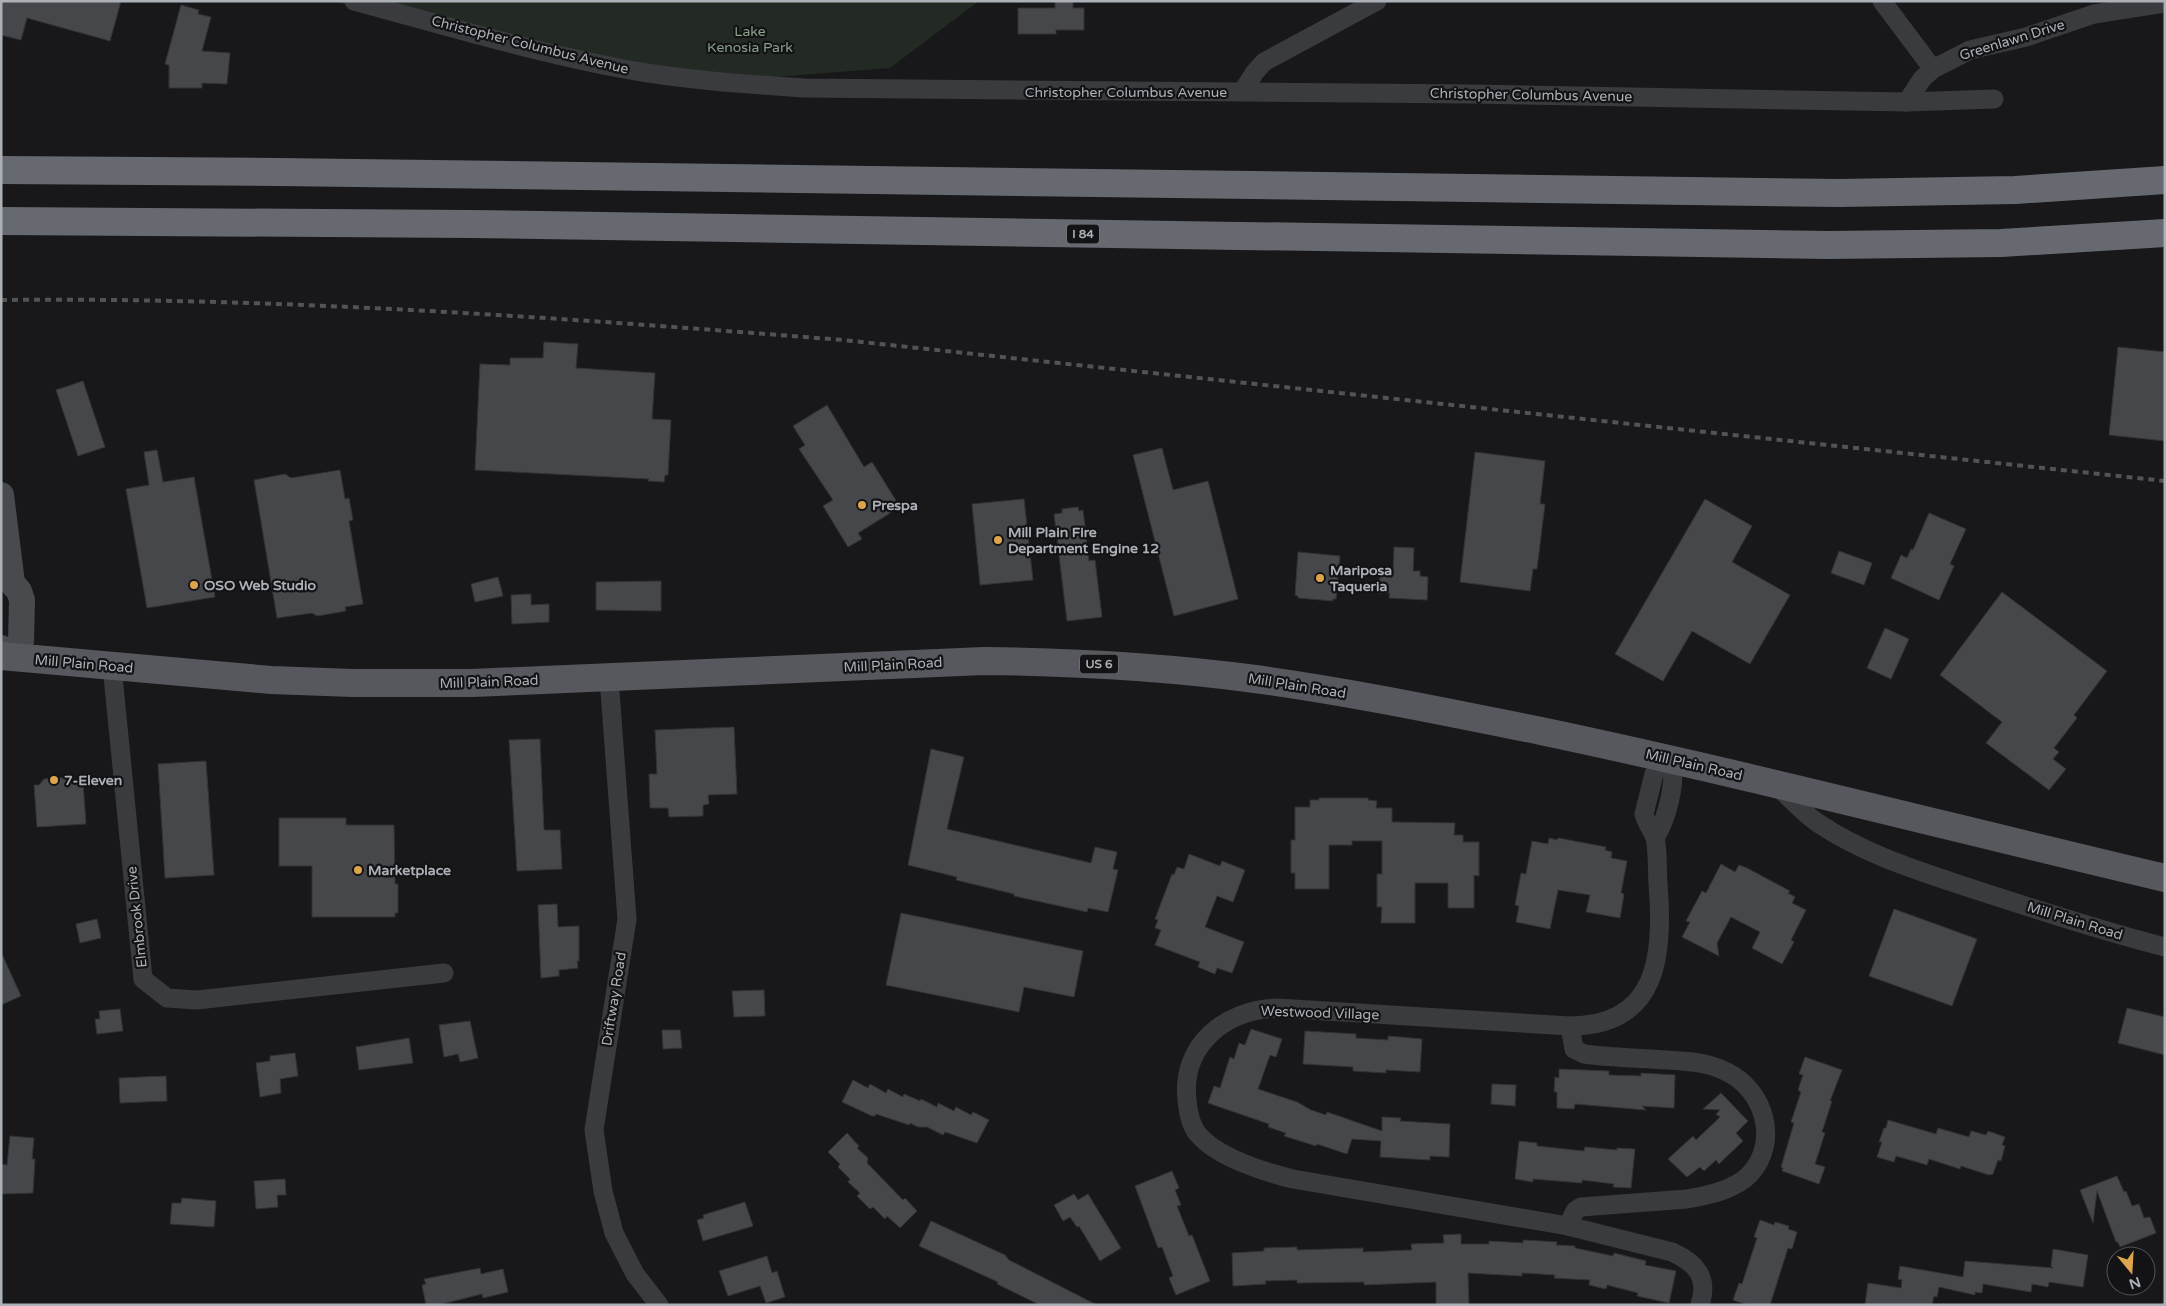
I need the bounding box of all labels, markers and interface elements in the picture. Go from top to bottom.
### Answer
street label: Christopher Columbus Avenue [430,12,630,78]
street label: Greenlawn Drive [1957,16,2067,64]
park label: Lake Kenosia Park [707,23,793,56]
street label: Christopher Columbus Avenue [1025,84,1227,101]
street label: Christopher Columbus Avenue [1430,85,1632,105]
road number: I 84 [1067,224,1099,243]
place label: Prespa [872,497,918,514]
marker: Prespa [856,499,868,511]
place label: Mill Plain Fire Department Engine 12 [1008,524,1159,557]
marker: Mill Plain Fire Department Engine 12 [992,534,1004,546]
place label: Mariposa Taqueria [1329,562,1392,595]
marker: Mariposa Taqueria [1314,572,1326,584]
place label: OSO Web Studio [204,577,316,594]
marker: OSO Web Studio [188,579,200,591]
street label: Mill Plain Road [34,651,134,677]
street label: Mill Plain Road [843,654,943,676]
road number: US 6 [1080,654,1118,674]
street label: Mill Plain Road [1247,670,1347,702]
street label: Mill Plain Road [439,672,539,692]
street label: Mill Plain Road [1644,746,1744,784]
place label: 7-Eleven [64,772,122,789]
marker: 7-Eleven [48,774,60,786]
place label: Marketplace [368,862,451,879]
marker: Marketplace [352,864,364,876]
street label: Elmbrook Drive [123,865,151,969]
street label: Mill Plain Road [2025,898,2125,944]
street label: Driftway Road [598,951,630,1047]
street label: Westwood Village [1260,1002,1380,1024]
north arrow [2106,1246,2156,1296]
text: N [2127,1273,2143,1293]

